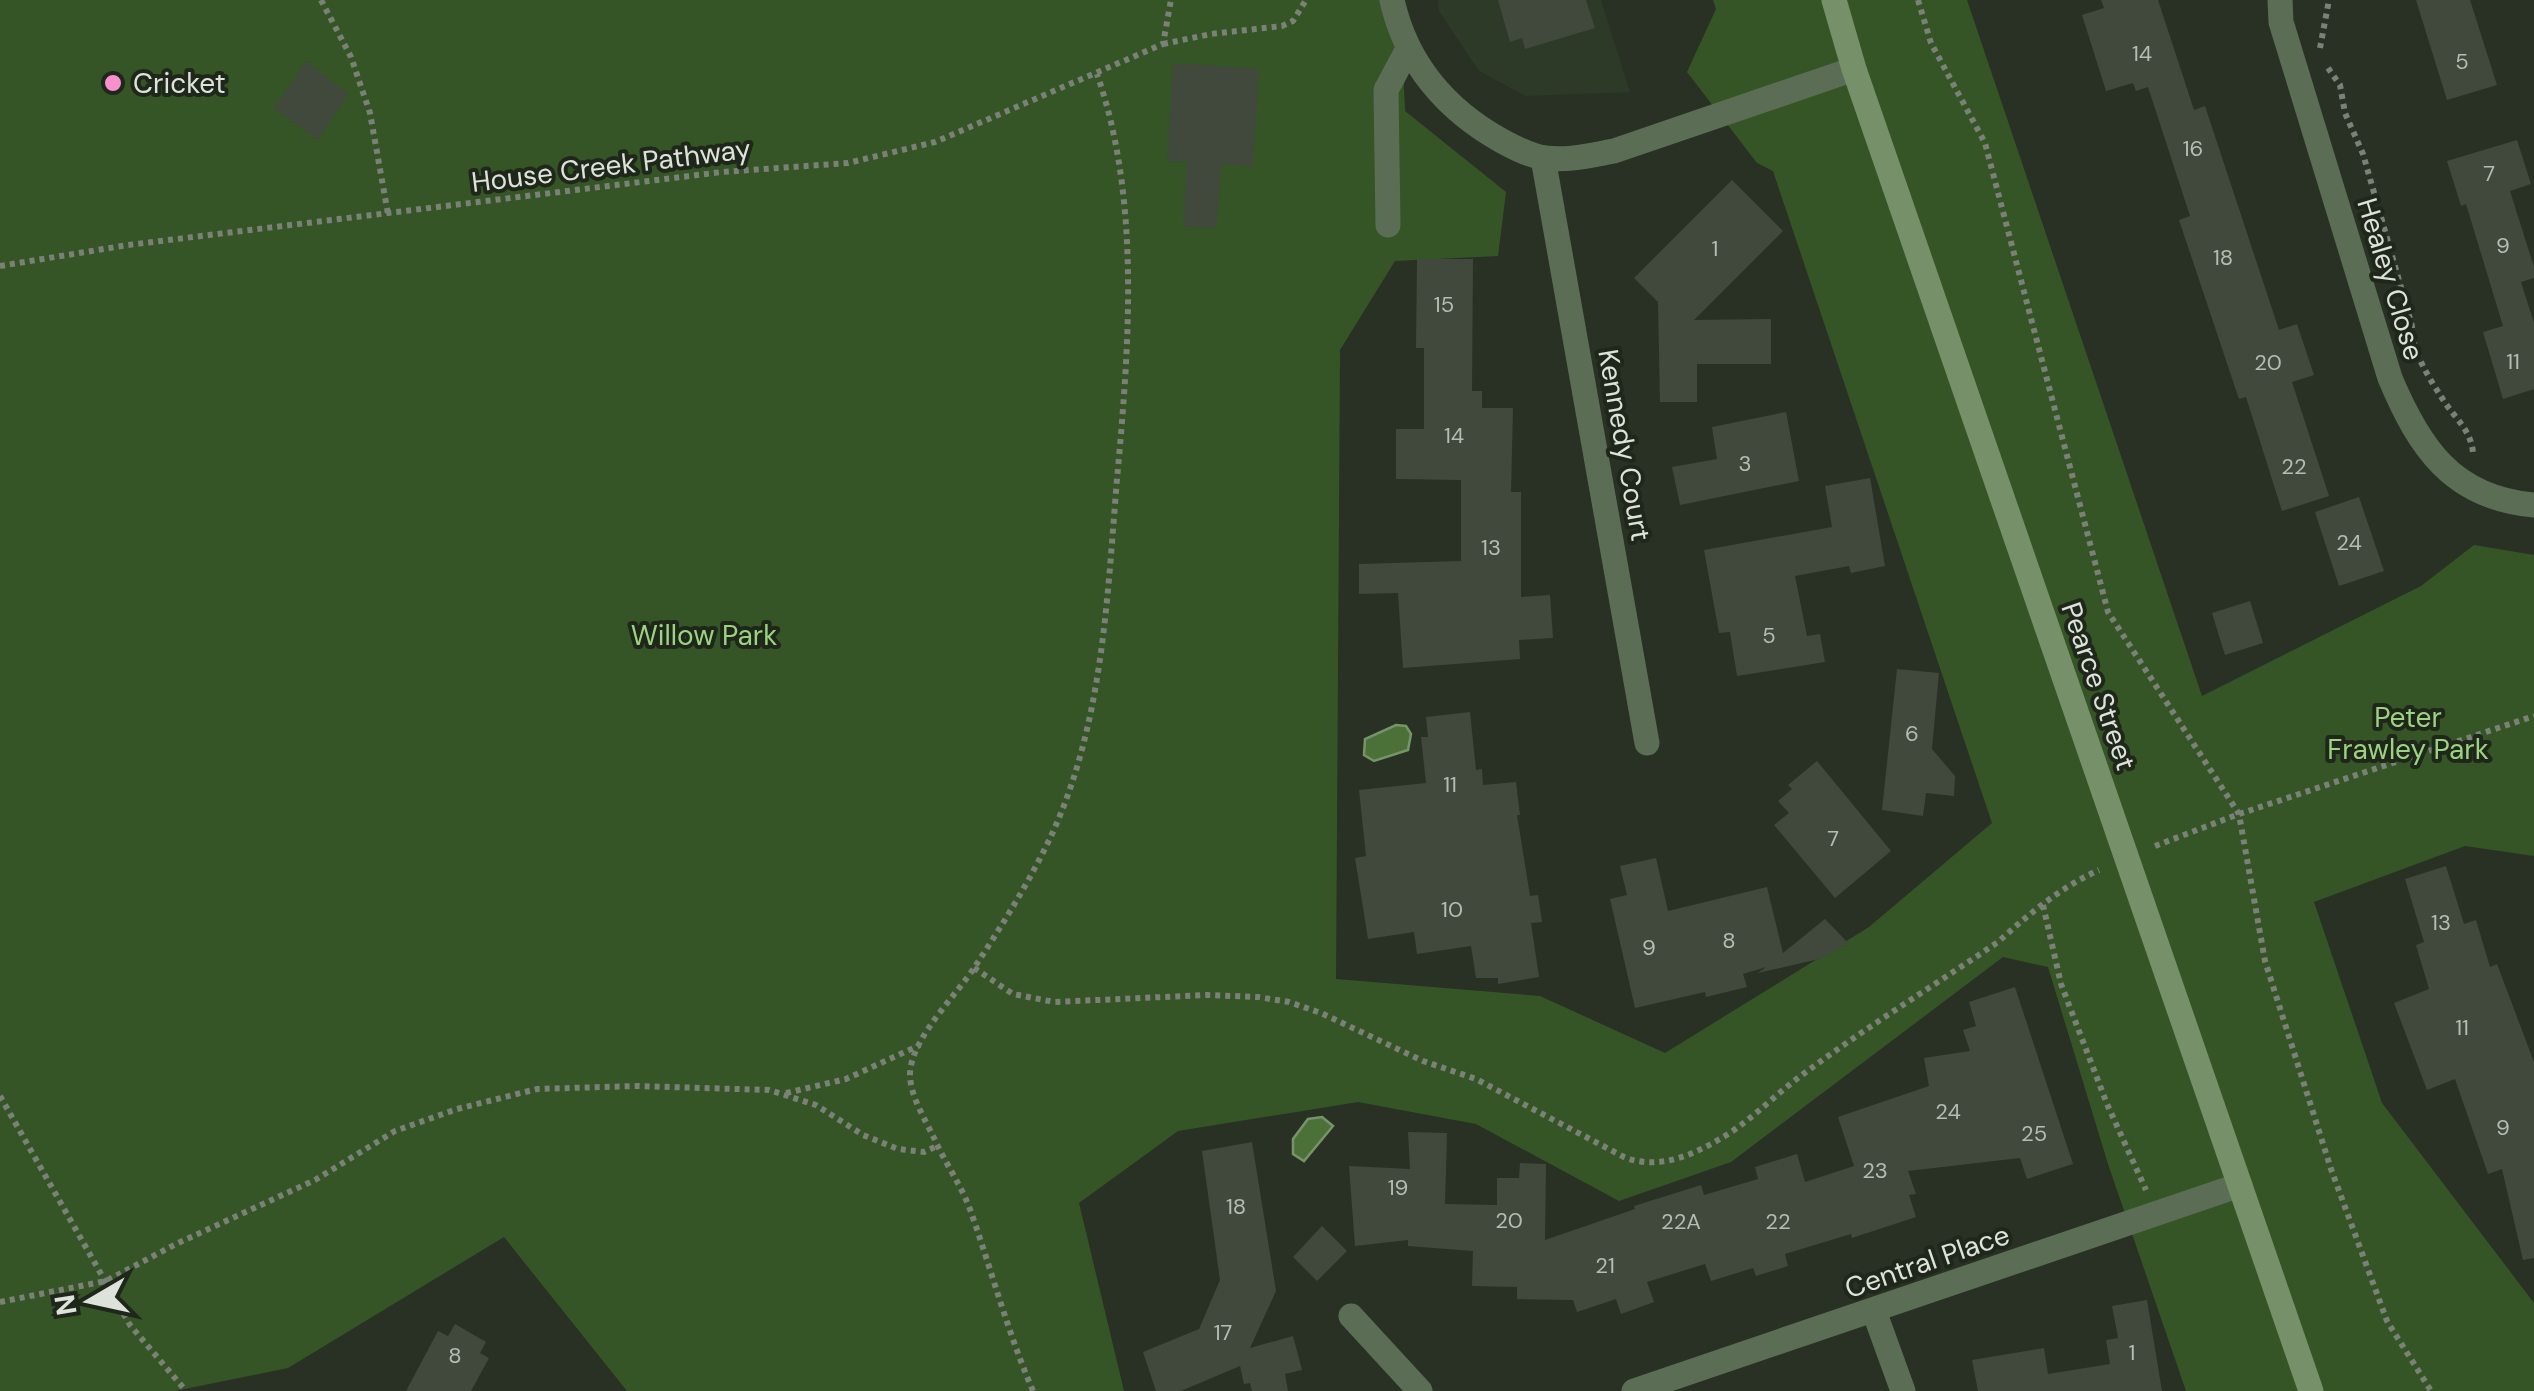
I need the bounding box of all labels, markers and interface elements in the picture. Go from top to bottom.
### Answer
house number: 14 [2132,39,2152,68]
house number: 5 [2455,47,2469,76]
place label: Cricket [133,65,226,102]
marker: Cricket [102,72,124,94]
street label: House Creek Pathway [469,130,753,201]
house number: 16 [2183,134,2203,163]
house number: 7 [2483,159,2495,188]
street label: Healey Close [2348,194,2433,365]
house number: 9 [2496,231,2510,260]
house number: 1 [1712,234,1718,263]
house number: 18 [2213,243,2233,272]
house number: 15 [1434,290,1454,319]
street label: Kennedy Court [1589,346,1660,544]
house number: 11 [2506,347,2520,376]
house number: 20 [2254,348,2282,377]
house number: 14 [1444,421,1464,450]
house number: 3 [1738,449,1752,478]
house number: 22 [2281,452,2307,481]
house number: 24 [2336,528,2362,557]
house number: 13 [1481,533,1501,562]
street label: Pearce Street [2053,597,2145,775]
park label: Willow Park [631,617,777,654]
house number: 5 [1762,621,1776,650]
park label: Peter Frawley Park [2327,699,2489,768]
house number: 6 [1905,719,1919,748]
house number: 11 [1443,770,1457,799]
house number: 7 [1827,824,1839,853]
house number: 10 [1441,895,1463,924]
house number: 13 [2431,908,2451,937]
house number: 8 [1722,926,1736,955]
house number: 9 [1642,933,1656,962]
house number: 11 [2455,1013,2469,1042]
house number: 24 [1935,1097,1961,1126]
house number: 9 [2496,1113,2510,1142]
house number: 25 [2021,1119,2047,1148]
house number: 23 [1862,1156,1888,1185]
house number: 19 [1388,1173,1408,1202]
house number: 18 [1226,1192,1246,1221]
house number: 20 [1495,1206,1523,1235]
house number: 22A [1661,1207,1701,1236]
house number: 22 [1765,1207,1791,1236]
street label: Central Place [1840,1216,2014,1307]
north arrow [40,1251,140,1351]
house number: 21 [1595,1251,1615,1280]
text: N [46,1292,86,1318]
house number: 17 [1214,1318,1232,1347]
house number: 1 [2129,1338,2135,1367]
house number: 8 [448,1341,462,1370]

